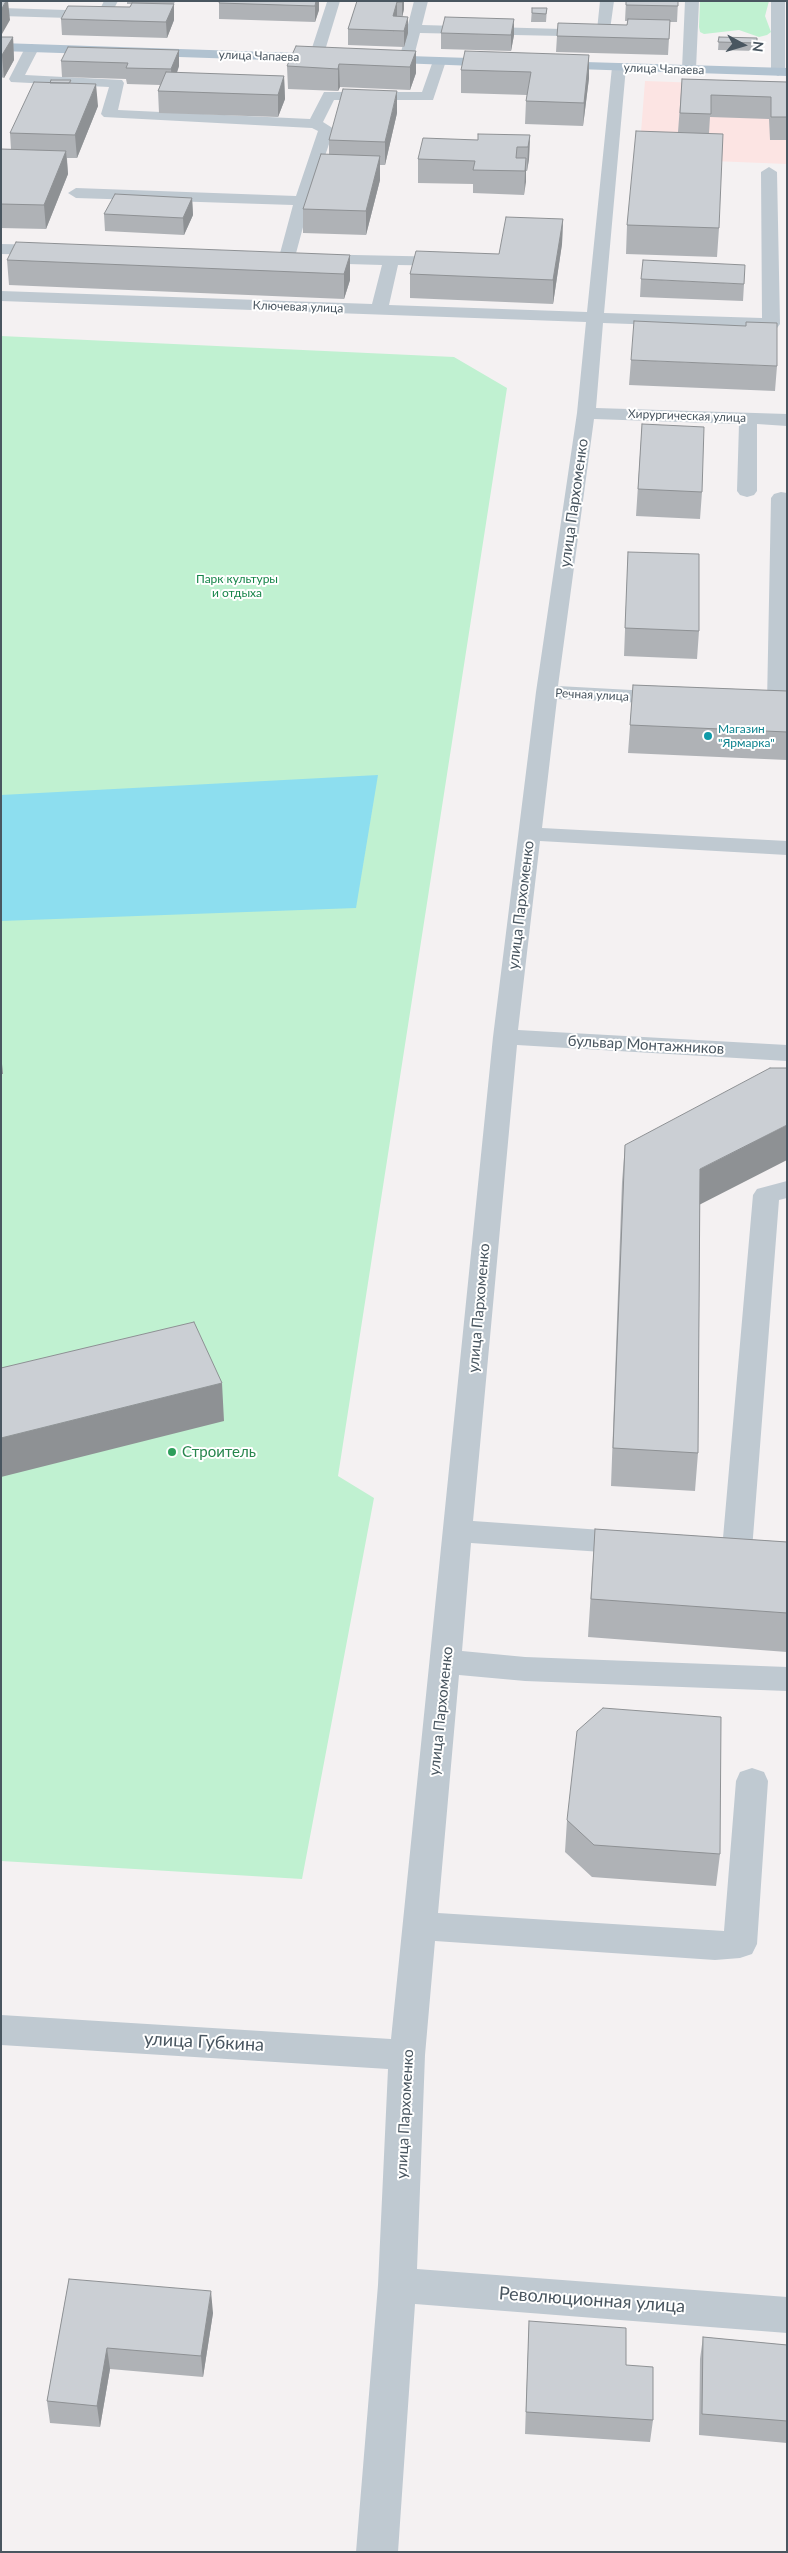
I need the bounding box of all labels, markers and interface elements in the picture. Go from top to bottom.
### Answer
north arrow [718,20,768,70]
text: N [749,40,767,53]
street label: улица Чапаева [218,47,300,65]
street label: улица Чапаева [623,60,705,78]
street label: Ключевая улица [252,298,344,316]
street label: Хирургическая улица [628,407,746,425]
street label: улица Пархоменко [556,438,592,568]
park label: Парк культуры и отдыха [196,572,278,600]
street label: Речная улица [555,686,629,704]
place label: Магазин "Ярмарка" [718,722,775,750]
marker: Магазин "Ярмарка" [702,730,714,742]
street label: улица Пархоменко [504,840,538,970]
street label: бульвар Монтажников [567,1032,725,1058]
street label: улица Пархоменко [464,1243,494,1373]
place label: Строитель [182,1443,256,1461]
marker: Строитель [166,1446,178,1458]
street label: улица Пархоменко [425,1646,457,1776]
street label: улица Губкина [143,2028,265,2056]
street label: улица Пархоменко [393,2049,417,2179]
street label: Революционная улица [498,2283,686,2317]

